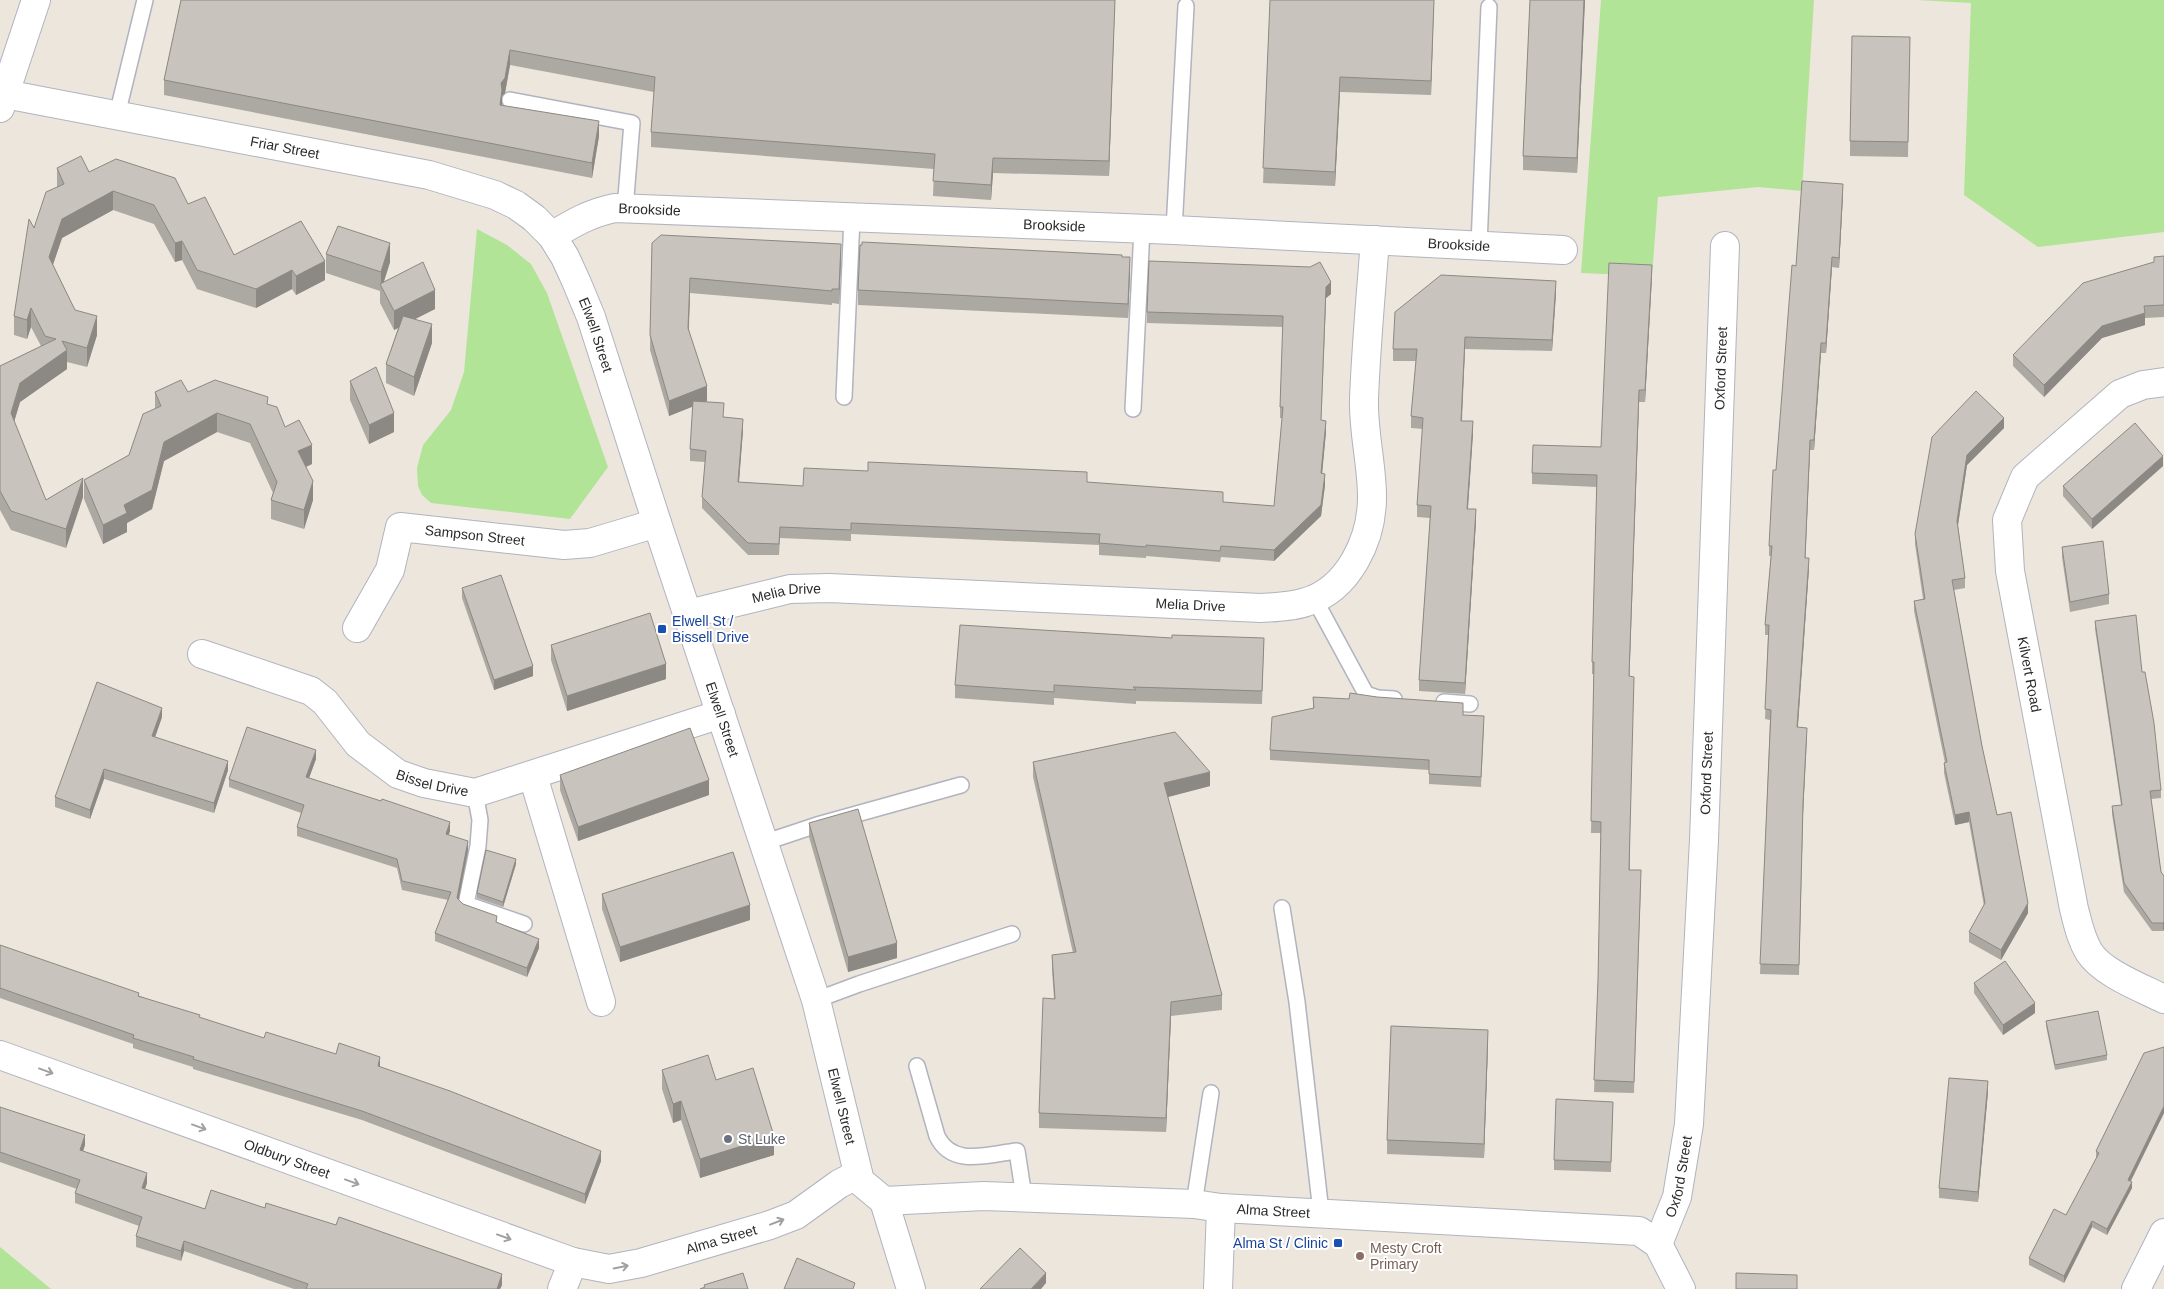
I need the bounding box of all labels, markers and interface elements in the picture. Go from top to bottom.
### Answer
street label: Friar Street [249,133,321,162]
street label: Brookside [618,200,681,219]
street label: Brookside [1023,216,1086,235]
street label: Brookside [1427,235,1491,254]
street label: Elwell Street [576,295,616,374]
street label: Oxford Street [1711,326,1730,410]
street label: Sampson Street [424,522,526,549]
street label: Melia Drive [750,580,821,606]
street label: Melia Drive [1155,595,1226,614]
place label: Elwell St / Bissell Drive [672,613,749,645]
marker: Elwell St / Bissell Drive [656,623,668,635]
street label: Kilvert Road [2015,635,2045,713]
street label: Elwell Street [703,680,742,759]
street label: Oxford Street [1697,731,1716,815]
street label: Bissel Drive [394,766,470,800]
street label: Elwell Street [825,1066,859,1146]
one-way arrow [38,1067,54,1077]
one-way arrow [191,1123,206,1132]
place label: St Luke [738,1131,786,1147]
marker: St Luke [722,1133,734,1145]
street label: Oxford Street [1662,1134,1695,1220]
street label: Oldbury Street [242,1136,332,1182]
one-way arrow [343,1178,359,1187]
street label: Alma Street [1236,1201,1310,1221]
one-way arrow [769,1217,785,1226]
street label: Alma Street [684,1221,759,1257]
one-way arrow [496,1233,512,1242]
place label: Alma St / Clinic [1233,1235,1328,1251]
marker: Alma St / Clinic [1332,1237,1344,1249]
place label: Mesty Croft Primary [1370,1240,1442,1272]
marker: Mesty Croft Primary [1354,1250,1366,1262]
one-way arrow [613,1261,629,1271]

